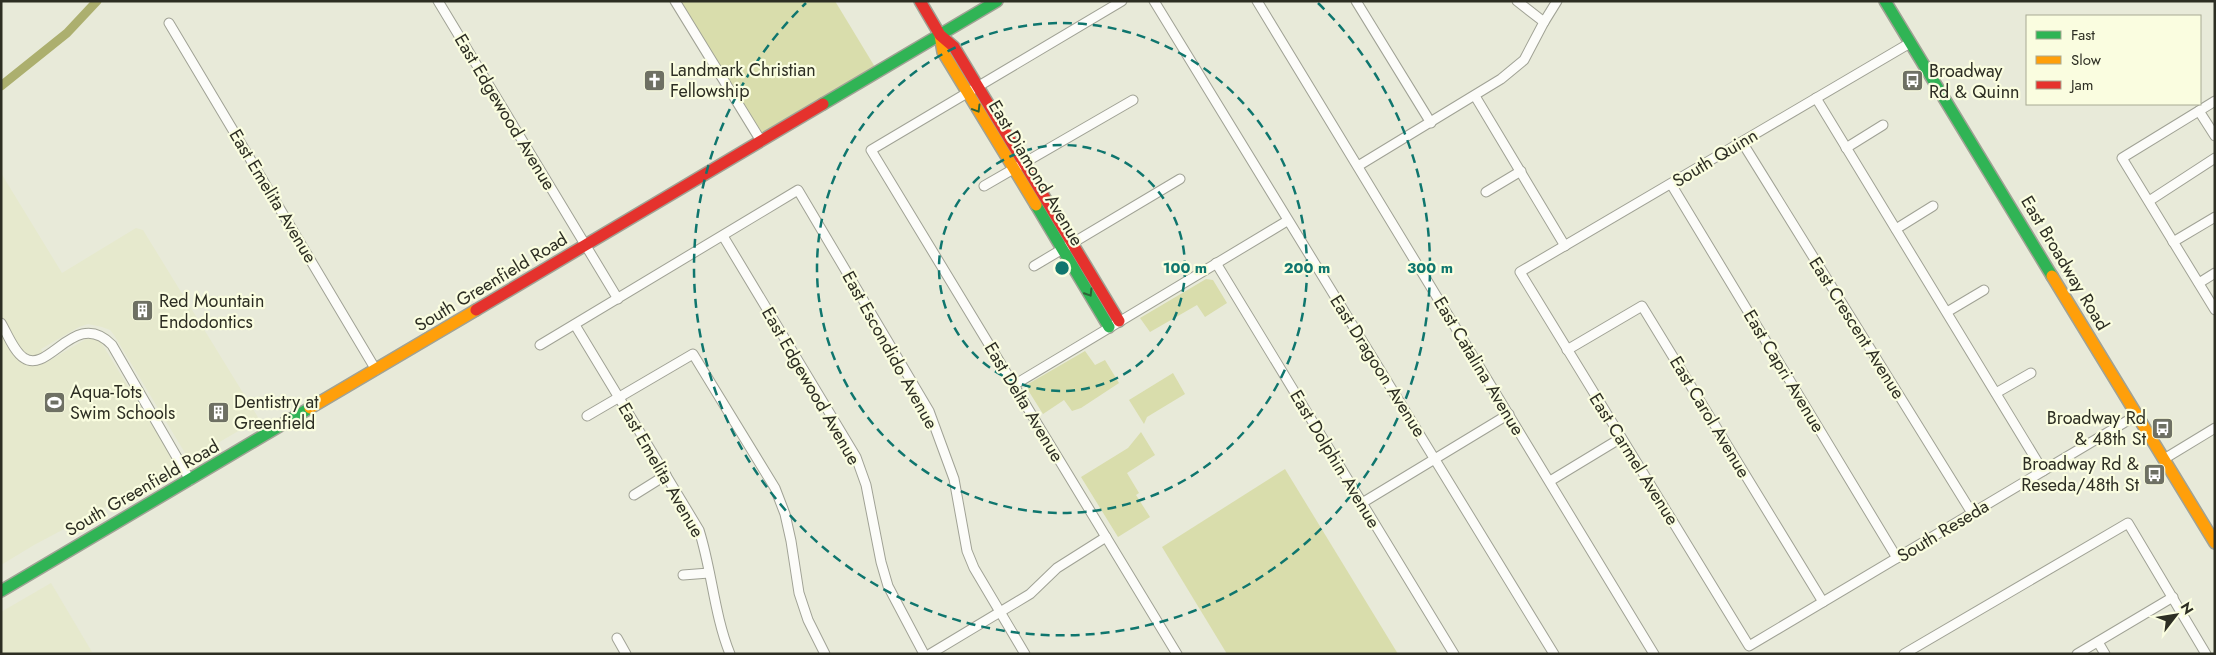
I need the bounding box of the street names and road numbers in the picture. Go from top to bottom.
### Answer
street label: East Edgewood Avenue [448,29,562,195]
street label: East Diamond Avenue [982,95,1090,251]
street label: South Quinn [1667,122,1763,194]
street label: East Emelita Avenue [223,124,323,268]
street label: East Broadway Road [2014,191,2116,335]
street label: South Greenfield Road [410,226,572,338]
street label: East Crescent Avenue [1803,252,1911,404]
street label: East Escondido Avenue [836,266,944,434]
street label: East Dragoon Avenue [1324,290,1432,442]
street label: East Catalina Avenue [1427,292,1531,440]
street label: East Edgewood Avenue [755,302,867,470]
street label: East Capri Avenue [1737,305,1831,437]
street label: East Delta Avenue [978,337,1070,467]
street label: East Carol Avenue [1663,351,1757,483]
street label: East Dolphin Avenue [1283,385,1387,533]
street label: East Carmel Avenue [1583,388,1685,530]
street label: East Emelita Avenue [612,398,710,542]
street label: South Greenfield Road [60,433,224,543]
street label: South Reseda [1892,493,1994,569]

